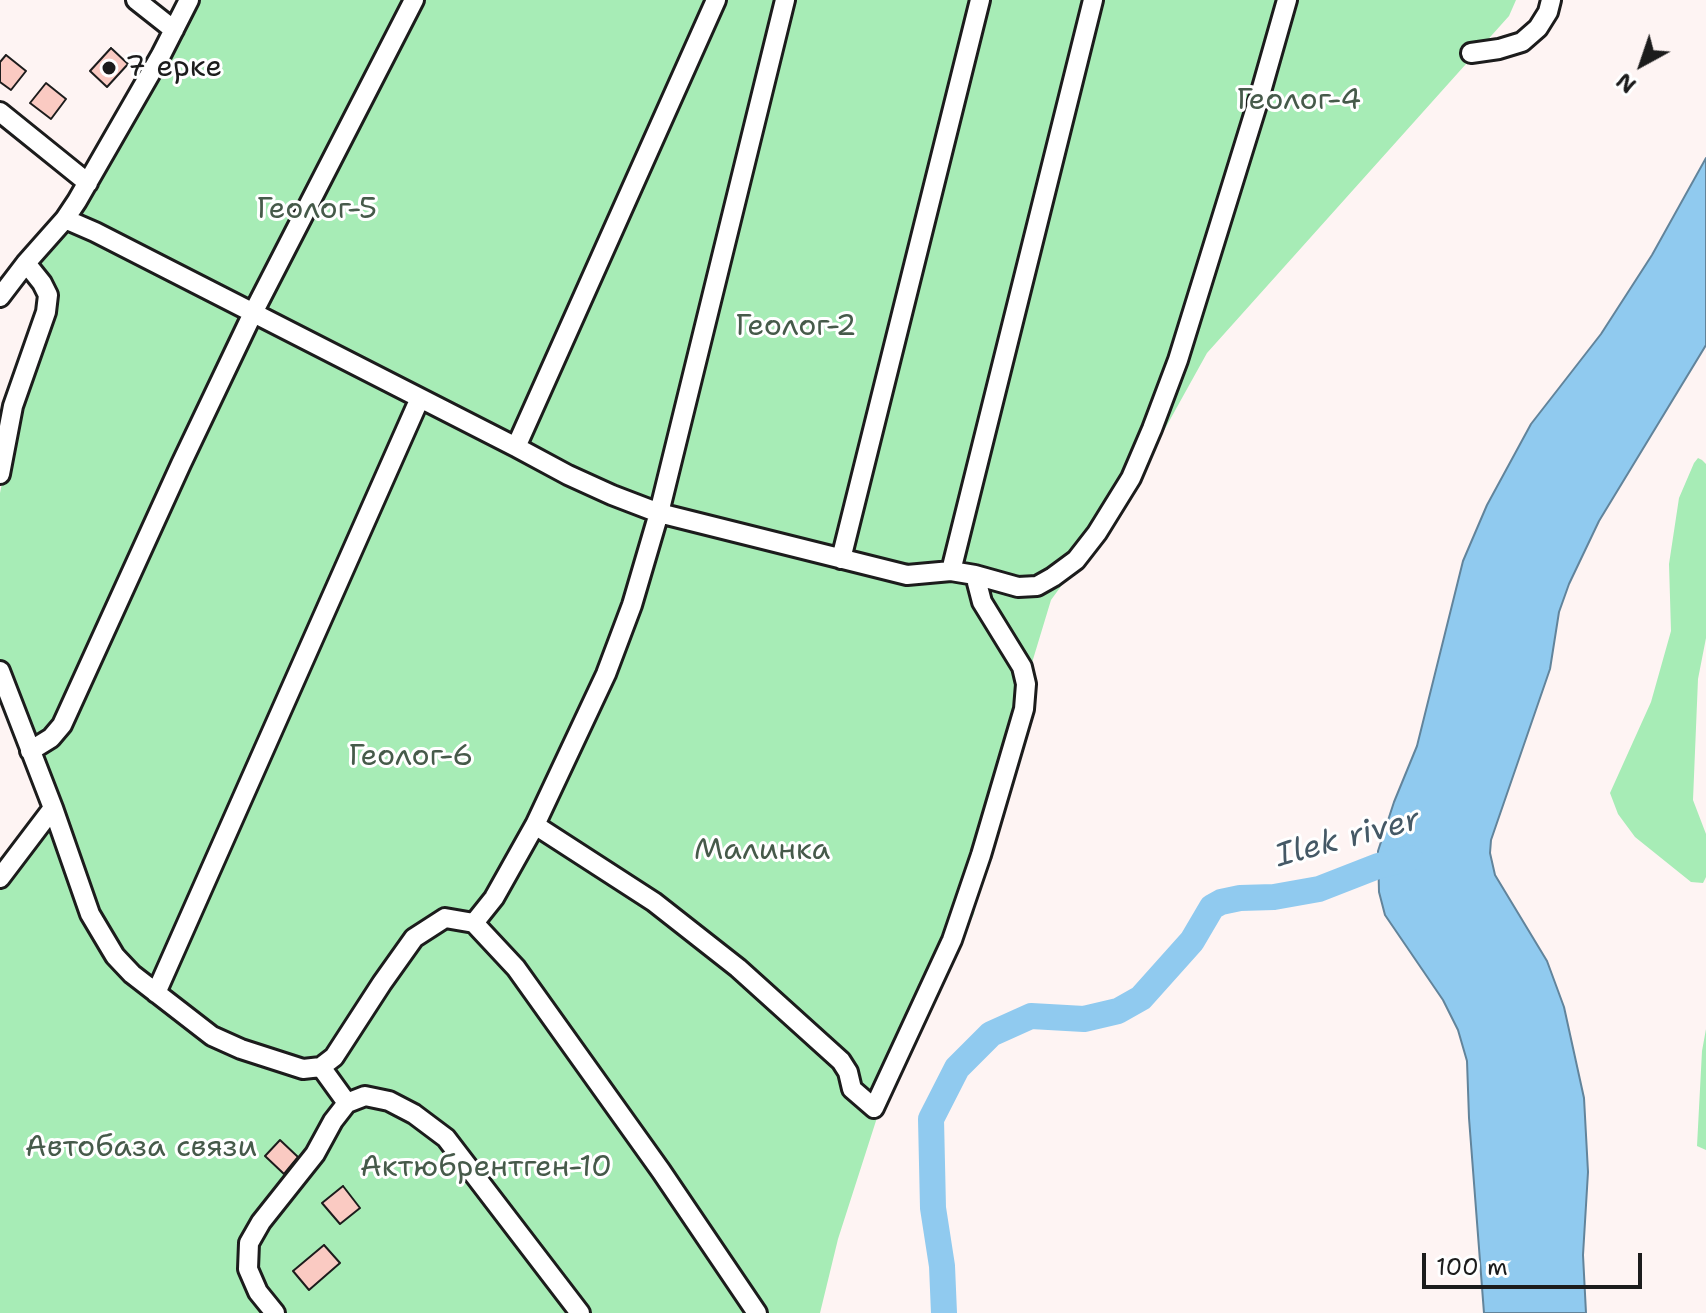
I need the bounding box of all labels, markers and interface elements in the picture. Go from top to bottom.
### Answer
north arrow [1602,24,1682,104]
place label: 7 ерке [125,50,222,86]
marker: 7 ерке [100,59,118,77]
text: N [1610,66,1642,99]
park label: Геолог-4 [1237,83,1361,119]
park label: Геолог-5 [257,192,377,228]
park label: Геолог-2 [735,309,857,345]
park label: Геолог-6 [349,739,473,775]
water label: Ilek river [1271,801,1425,877]
park label: Малинка [694,833,830,869]
park label: Автобаза связи [25,1130,257,1166]
park label: Актюбрентген-10 [360,1150,612,1186]
scale bar [1426,1237,1646,1287]
text: 100 m [1436,1251,1508,1283]

